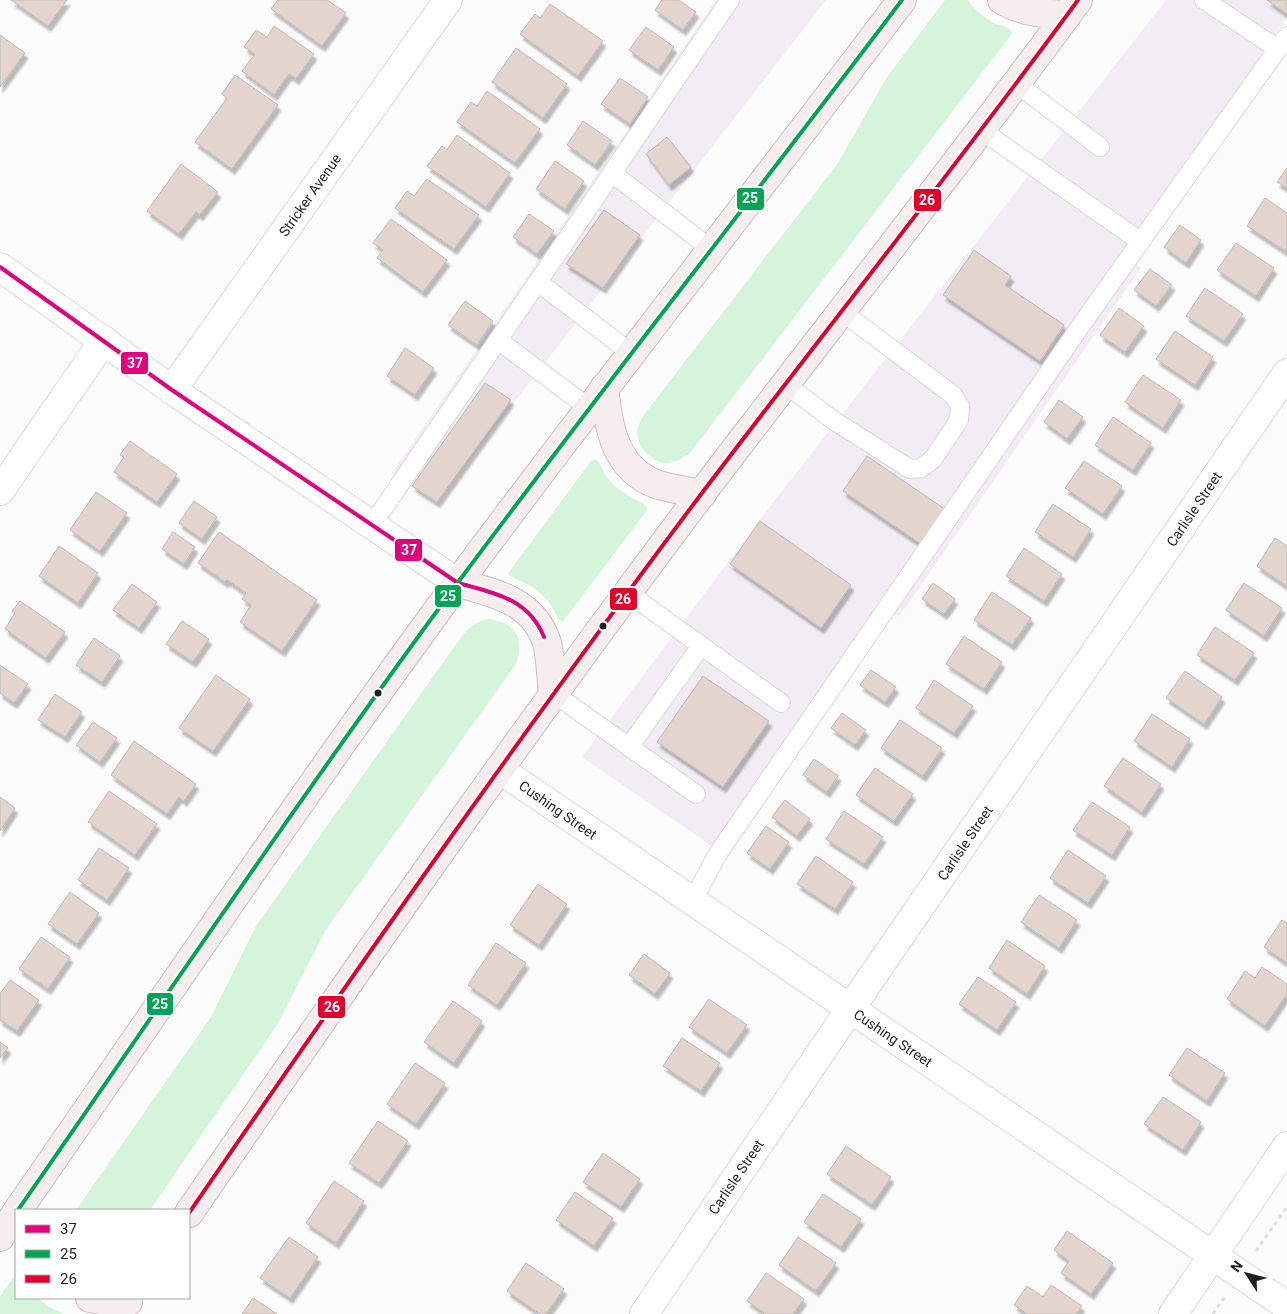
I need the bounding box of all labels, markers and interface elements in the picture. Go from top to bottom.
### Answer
street label: Stricker Avenue [276,151,344,239]
line badge: 25 [736,187,765,211]
line badge: 26 [913,188,942,212]
text: 25 [742,190,758,206]
text: 26 [919,192,935,208]
line badge: 37 [120,351,149,375]
text: 37 [127,355,143,371]
street label: Carlisle Street [1163,468,1225,549]
line badge: 37 [394,538,423,562]
text: 37 [401,542,417,558]
line badge: 25 [434,584,462,608]
line badge: 26 [609,587,638,611]
text: 25 [440,588,456,604]
text: 26 [615,591,631,607]
unlabelled marker [598,621,608,631]
unlabelled marker [373,688,383,698]
street label: Cushing Street [516,777,600,843]
street label: Carlisle Street [934,802,996,883]
line badge: 25 [146,992,174,1016]
line badge: 26 [317,995,346,1019]
text: 25 [152,996,168,1012]
text: 26 [324,999,340,1015]
street label: Cushing Street [851,1006,936,1070]
street label: Carlisle Street [705,1136,767,1217]
legend [15,1209,190,1299]
text: 37 [60,1220,77,1238]
text: 25 [60,1245,77,1263]
north arrow [1222,1249,1272,1299]
text: N [1227,1258,1246,1275]
text: 26 [60,1270,77,1288]

